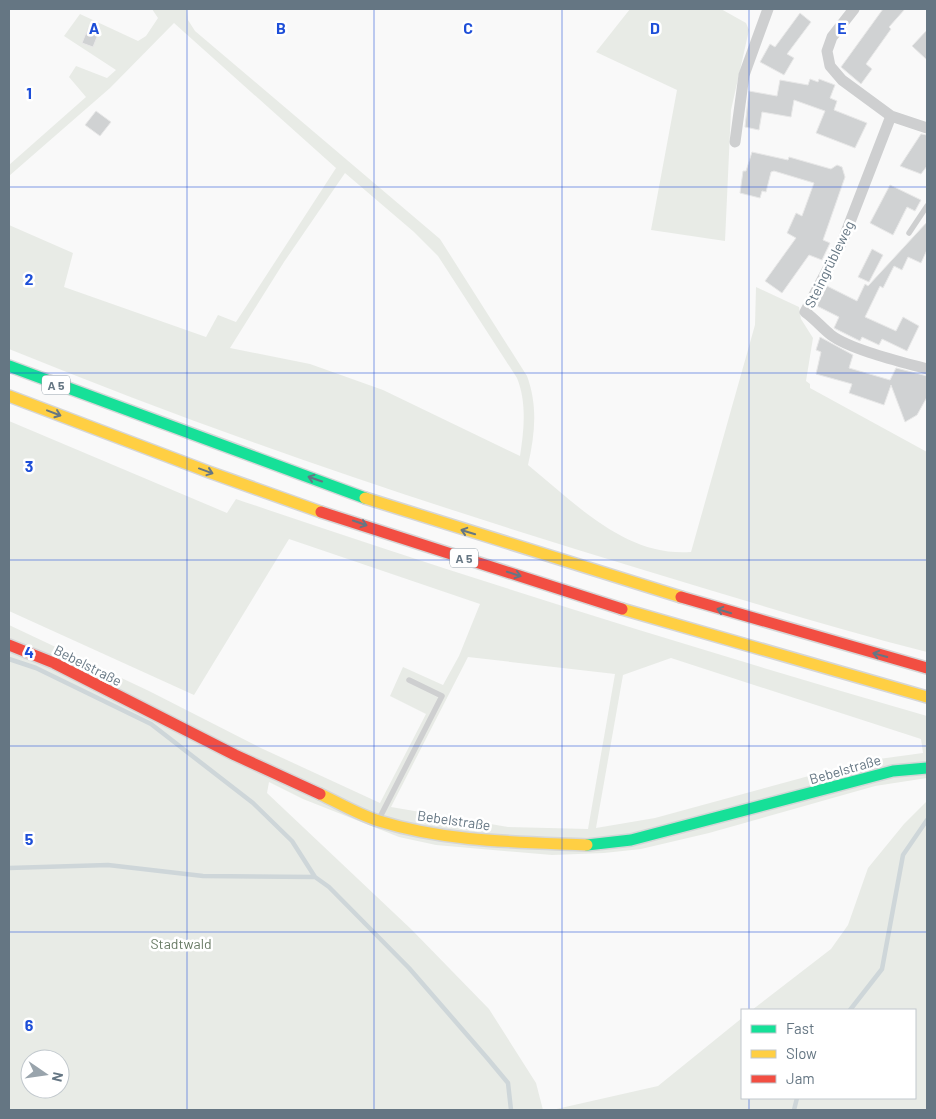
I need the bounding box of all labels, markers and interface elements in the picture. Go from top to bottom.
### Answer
text: A [89,18,100,37]
text: B [276,18,286,37]
text: C [463,18,473,37]
text: D [650,18,660,37]
text: E [837,18,847,37]
text: 1 [26,83,32,102]
street label: Steingrübleweg [801,218,857,310]
text: 2 [25,269,34,288]
road number: A 5 [42,376,70,394]
one-way arrow [46,409,62,418]
text: 3 [25,456,33,475]
one-way arrow [198,467,214,476]
one-way arrow [307,474,323,483]
one-way arrow [352,519,368,529]
one-way arrow [461,526,477,536]
road number: A 5 [450,548,478,568]
one-way arrow [506,570,522,580]
one-way arrow [716,605,732,615]
street label: Bebelstraße [51,641,125,689]
text: 4 [24,642,34,661]
one-way arrow [873,650,889,659]
street label: Bebelstraße [807,751,883,787]
street label: Bebelstraße [416,806,492,834]
text: 5 [25,829,34,848]
park label: Stadtwald [150,935,212,952]
legend [741,1009,916,1099]
text: 6 [25,1015,34,1034]
text: Fast [786,1019,814,1037]
text: Slow [786,1044,817,1062]
north arrow [20,1049,70,1099]
text: Jam [786,1069,815,1087]
text: N [49,1071,67,1083]

